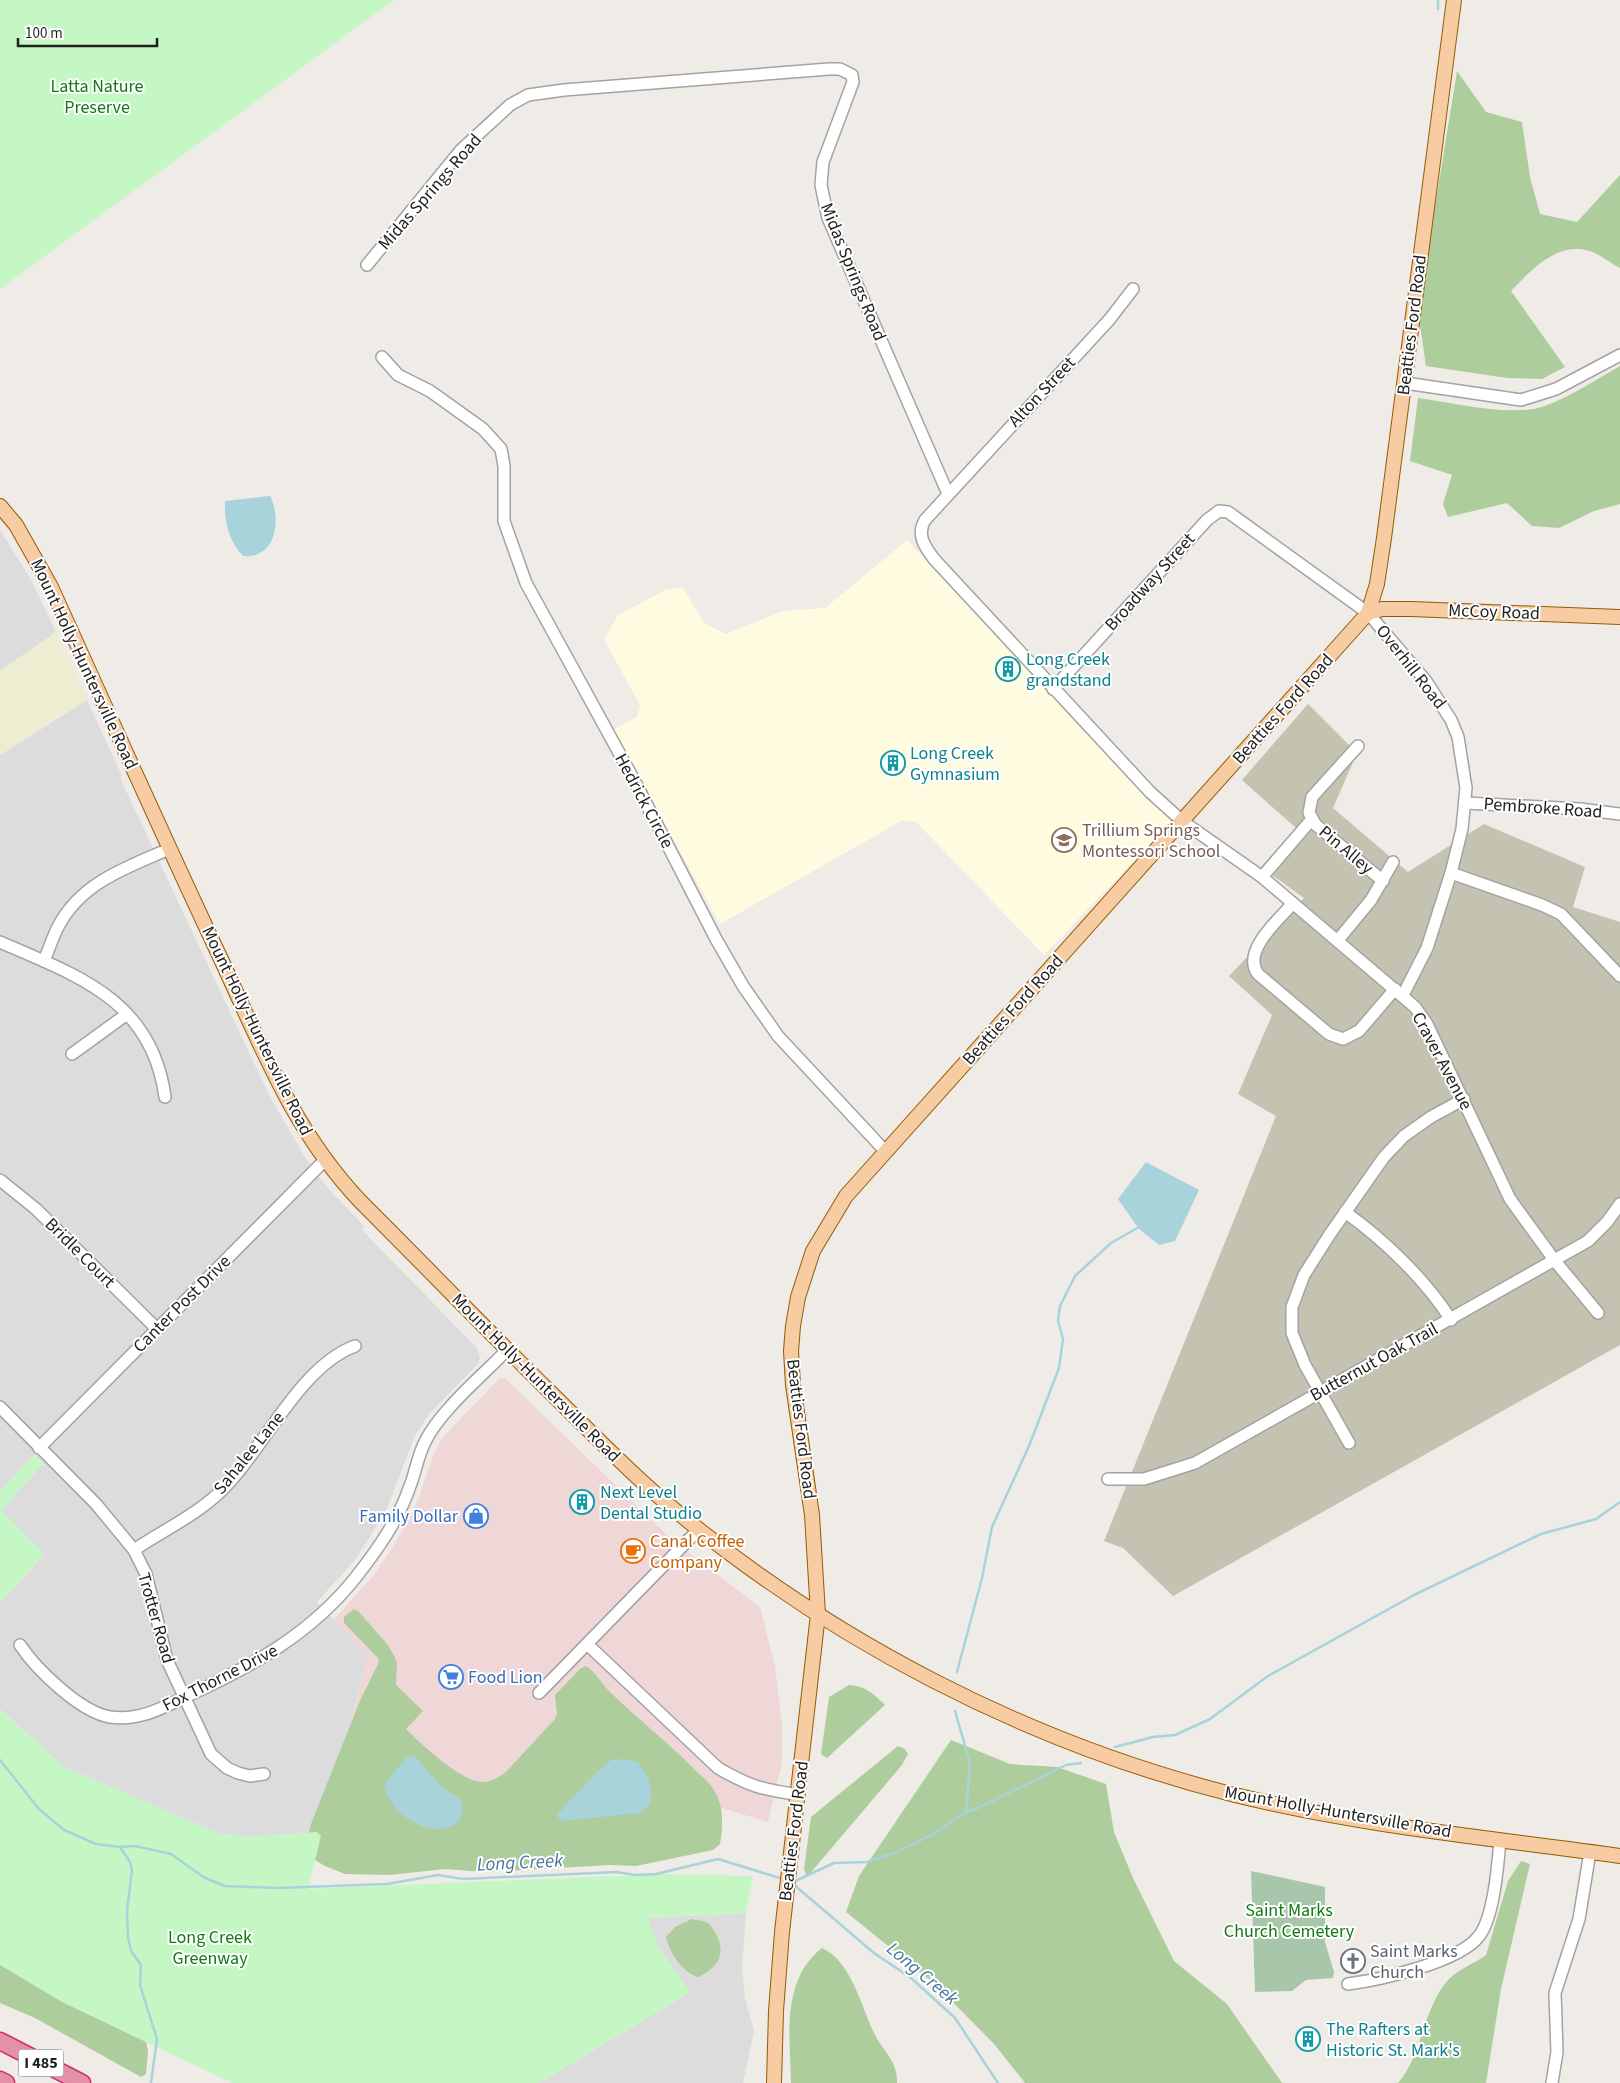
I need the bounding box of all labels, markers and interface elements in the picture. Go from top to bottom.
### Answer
scale bar [18,15,156,47]
text: 100 m [25,23,63,44]
park label: Latta Nature Preserve [50,74,144,120]
street label: Midas Springs Road [372,128,488,256]
street label: Midas Springs Road [814,199,892,345]
street label: Beatties Ford Road [1391,253,1433,397]
street label: Alton Street [1003,351,1081,433]
street label: Broadway Street [1099,528,1201,636]
street label: Mount Holly-Huntersville Road [24,555,144,773]
street label: McCoy Road [1448,598,1540,626]
street label: Overhill Road [1370,619,1452,715]
place label: Long Creek grandstand [1026,647,1112,693]
street label: Beatties Ford Road [1227,648,1339,770]
building icon: Long Creek grandstand [995,656,1021,682]
place label: Long Creek Gymnasium [910,741,1000,787]
street label: Hedrick Circle [608,749,680,853]
building icon: Long Creek Gymnasium [880,750,906,776]
street label: Pembroke Road [1483,791,1603,825]
place label: Trillium Springs Montessori School [1082,818,1220,864]
street label: Pin Alley [1313,820,1379,881]
school or university icon: Trillium Springs Montessori School [1051,827,1077,853]
street label: Mount Holly-Huntersville Road [195,922,319,1140]
street label: Beatties Ford Road [957,949,1069,1071]
street label: Craver Avenue [1406,1008,1478,1115]
street label: Bridle Court [39,1212,121,1294]
street label: Canter Post Drive [127,1249,237,1359]
street label: Mount Holly-Huntersville Road [446,1288,626,1468]
street label: Butternut Oak Trail [1306,1316,1442,1408]
street label: Beatties Ford Road [780,1357,822,1501]
street label: Sahalee Lane [208,1406,290,1500]
place label: Next Level Dental Studio [600,1480,702,1526]
building icon: Next Level Dental Studio [569,1489,595,1515]
shop icon: Family Dollar [463,1503,489,1529]
place label: Family Dollar [359,1504,459,1529]
place label: Canal Coffee Company [650,1529,745,1575]
cafe icon: Canal Coffee Company [620,1538,646,1564]
street label: Trotter Road [131,1570,181,1666]
street label: Fox Thorne Drive [158,1638,282,1718]
supermarket icon: Food Lion [438,1664,464,1690]
place label: Food Lion [468,1665,543,1690]
street label: Beatties Ford Road [773,1759,815,1903]
street label: Mount Holly-Huntersville Road [1223,1780,1453,1844]
water label: Long Creek [476,1847,565,1879]
park label: Saint Marks Church Cemetery [1224,1898,1355,1944]
park label: Long Creek Greenway [168,1925,252,1971]
water label: Long Creek [880,1936,964,2013]
place label: Saint Marks Church [1370,1939,1458,1985]
church icon: Saint Marks Church [1340,1948,1366,1974]
place label: The Rafters at Historic St. Mark's [1326,2017,1460,2063]
building icon: The Rafters at Historic St. Mark's [1295,2026,1321,2052]
road number: I 485 [18,2050,64,2076]

